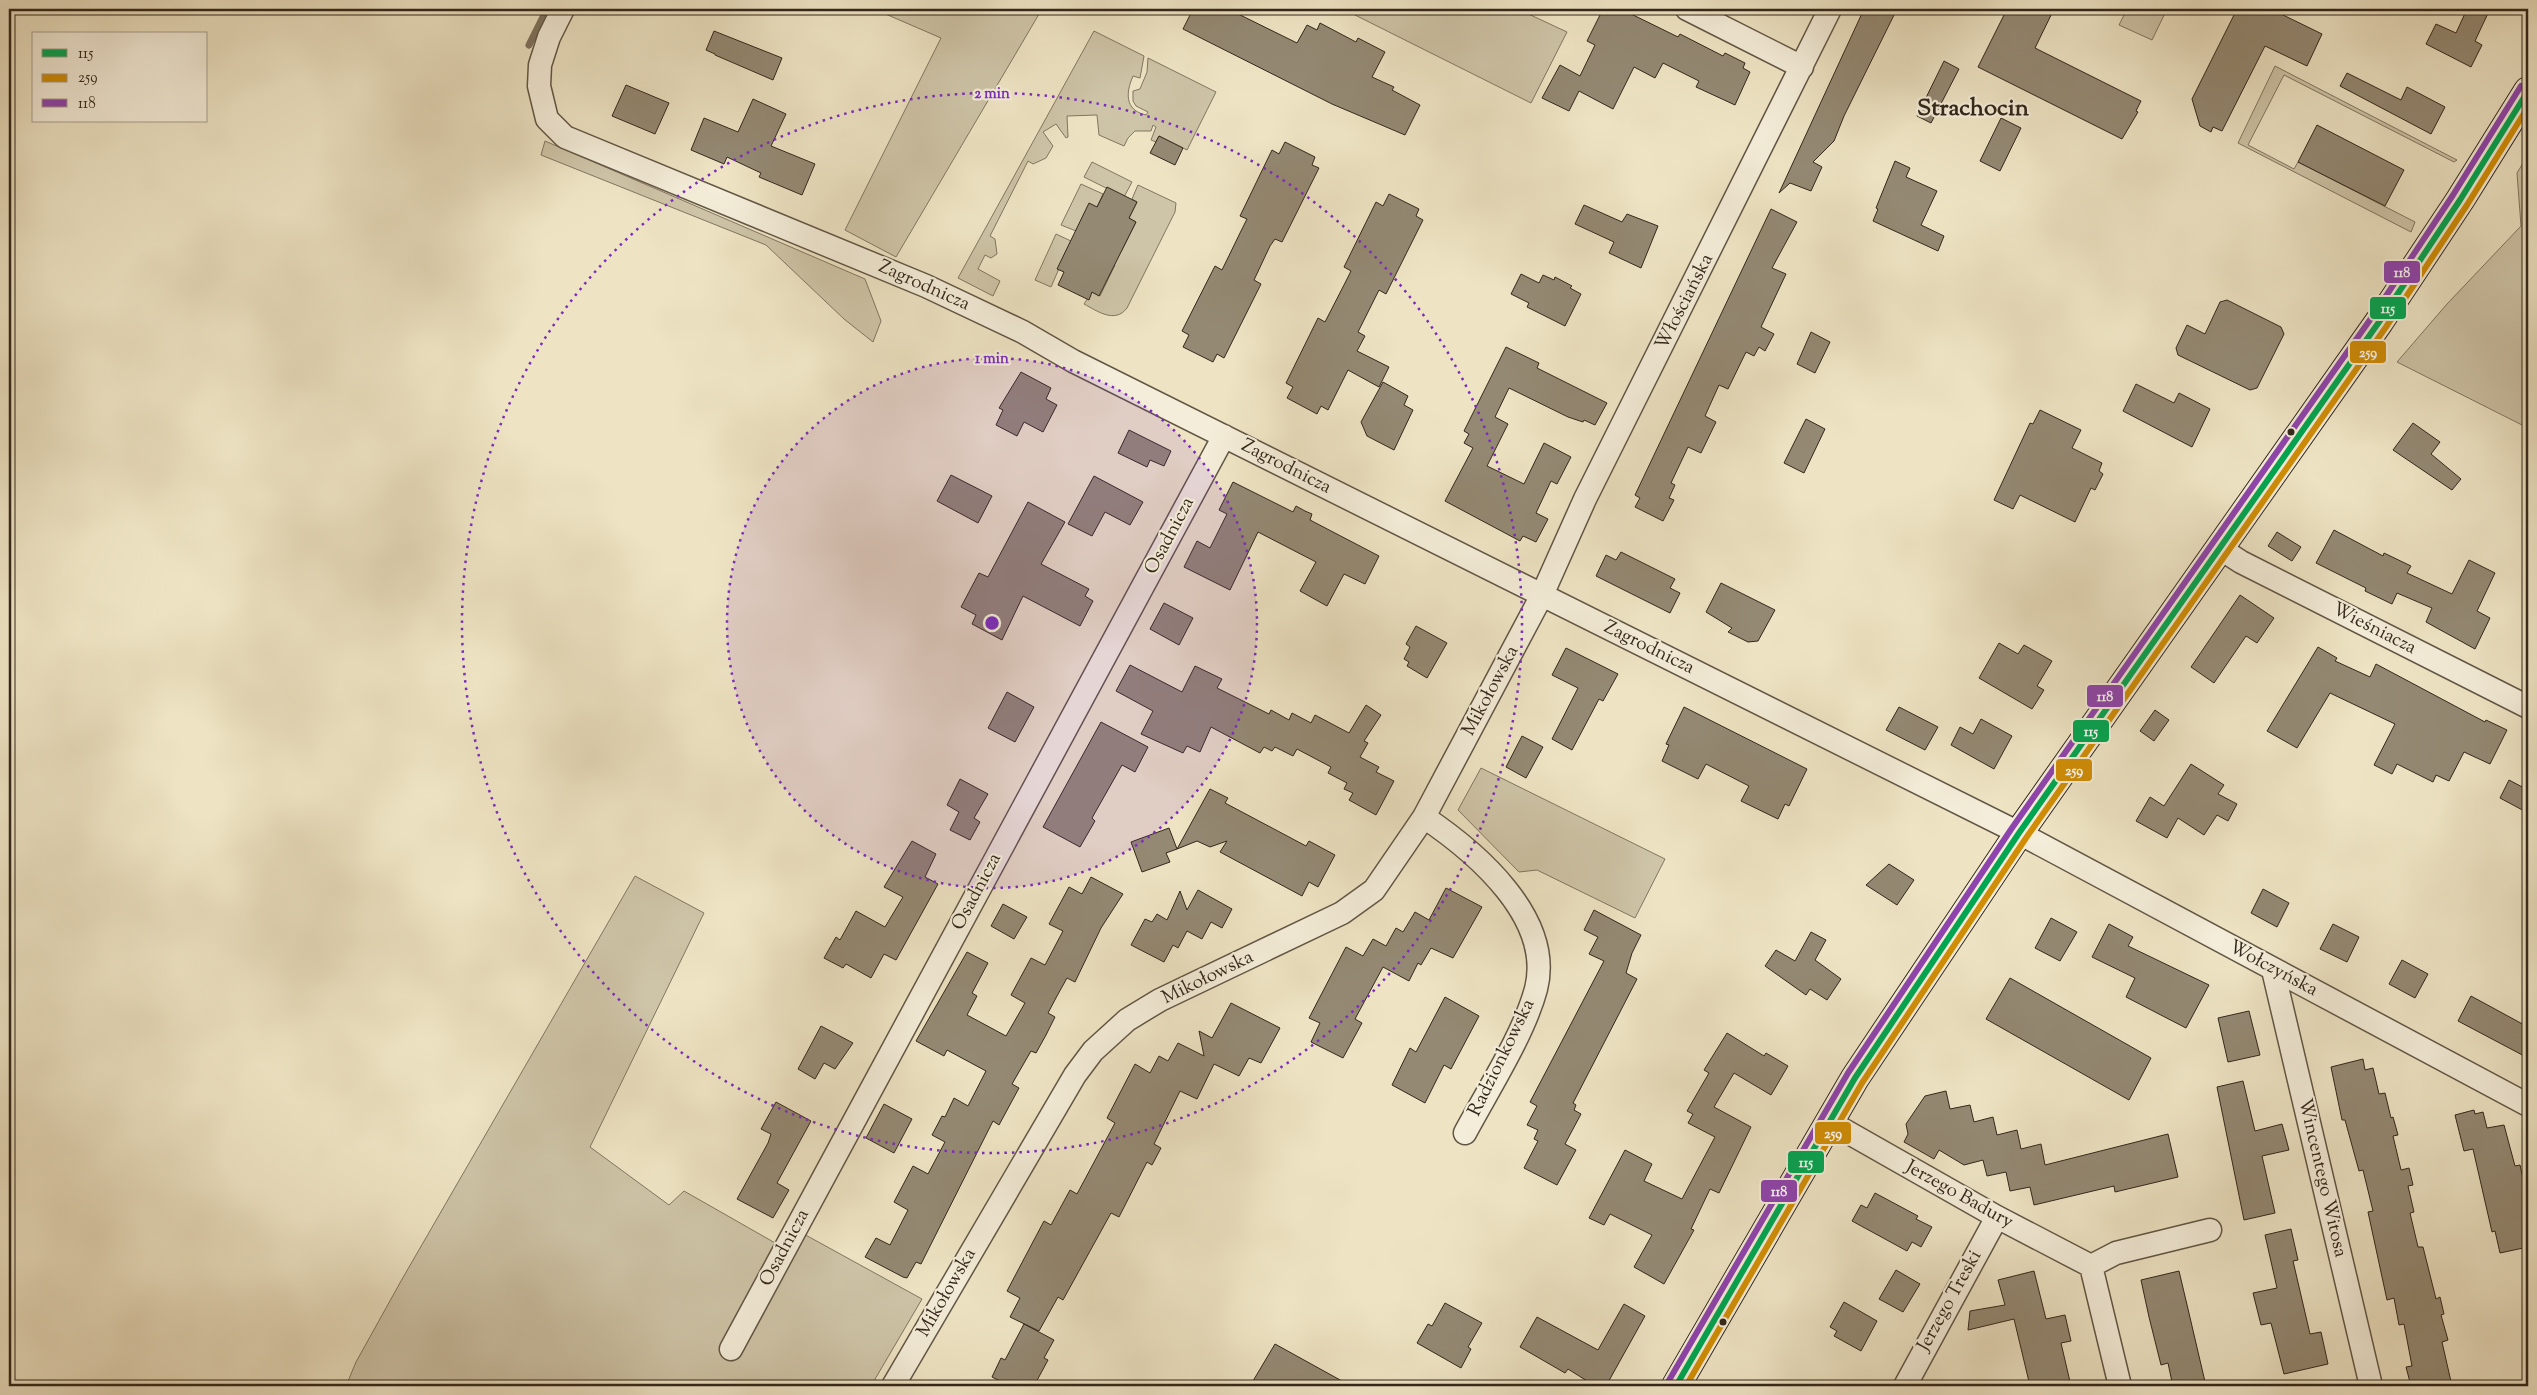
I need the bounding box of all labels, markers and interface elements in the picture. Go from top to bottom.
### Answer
legend [32,32,208,122]
text: 115 [78,44,93,65]
text: 259 [78,68,97,89]
text: 2 min [974,84,1010,105]
district label: Strachocin [1917,92,2030,126]
text: 118 [78,94,96,115]
street label: Włościańska [1649,249,1721,355]
street label: Zagrodnicza [874,254,974,318]
line badge: 118 [2383,260,2421,284]
text: 118 [2394,264,2410,284]
line badge: 115 [2369,296,2407,320]
text: 115 [2381,300,2395,320]
line badge: 259 [2349,340,2387,364]
text: 259 [2359,344,2377,364]
text: 1 min [975,349,1009,370]
unlabelled marker [2286,427,2296,437]
street label: Zagrodnicza [1236,433,1336,501]
street label: Osadnicza [1138,492,1202,579]
street label: Wieśniacza [2327,596,2421,662]
centre of rings [983,614,1001,632]
street label: Zagrodnicza [1599,614,1699,682]
street label: Mikołowska [1456,641,1526,741]
line badge: 118 [2086,684,2124,708]
text: 118 [2097,688,2113,708]
line badge: 115 [2072,719,2110,743]
text: 115 [2084,723,2098,743]
line badge: 259 [2055,758,2093,782]
text: 259 [2065,762,2083,782]
street label: Osadnicza [945,848,1009,935]
street label: Wołczyńska [2223,934,2323,1004]
street label: Mikołowska [1158,944,1259,1012]
street label: Radzionkowska [1462,995,1542,1121]
street label: Wincentego Witosa [2291,1096,2353,1260]
line badge: 259 [1814,1121,1852,1145]
text: 259 [1824,1125,1842,1145]
line badge: 115 [1787,1150,1825,1174]
text: 115 [1799,1154,1813,1174]
street label: Jerzego Badury [1899,1154,2018,1236]
line badge: 118 [1760,1179,1798,1203]
text: 118 [1771,1183,1787,1203]
street label: Osadnicza [753,1204,817,1291]
street label: Mikołowska [911,1243,984,1343]
street label: Jerzego Treski [1911,1245,1989,1357]
unlabelled marker [1718,1317,1728,1327]

